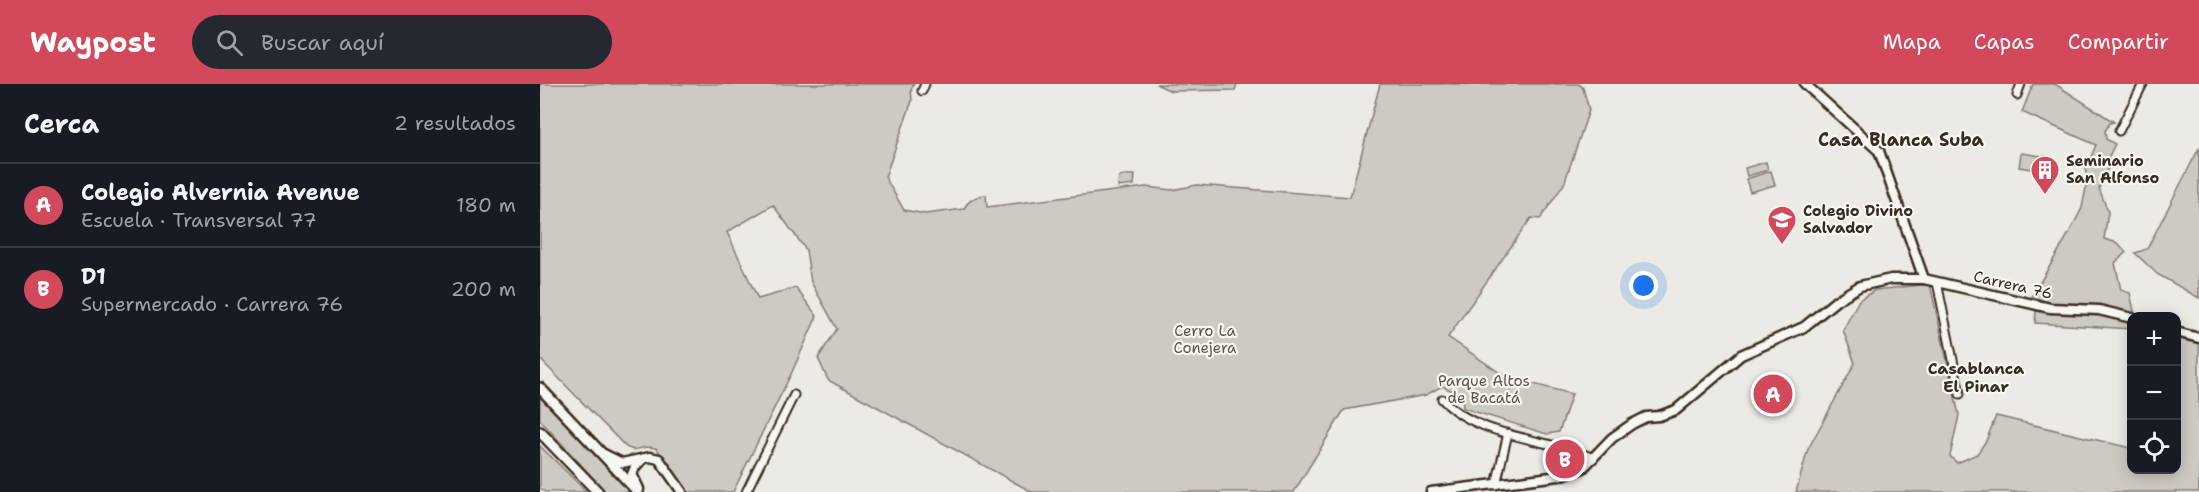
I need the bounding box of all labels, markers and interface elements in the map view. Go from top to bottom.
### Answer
search box [192,15,612,69]
text: Waypost [30,23,156,61]
icon: search [213,26,246,59]
text: Buscar aquí [261,28,384,57]
text: Mapa [1883,28,1941,56]
text: Capas [1974,28,2035,56]
text: Compartir [2068,28,2169,56]
text: Cerca [24,106,99,141]
text: 2 resultados [394,110,516,136]
district label: Casa Blanca Suba [1818,128,1985,152]
place label: Seminario San Alfonso [2066,151,2160,188]
building icon: Seminario San Alfonso [2029,154,2061,196]
text: Colegio Alvernia Avenue [81,178,360,207]
text: A [36,192,51,218]
text: 180 m [456,192,516,218]
place label: Colegio Divino Salvador [1803,201,1913,238]
school or university icon: Colegio Divino Salvador [1766,204,1798,246]
text: Escuela · Transversal 77 [81,207,317,233]
text: D1 [81,262,106,291]
street label: Carrera 76 [1972,266,2054,304]
your location [1629,271,1658,300]
text: B [37,276,50,302]
text: 200 m [451,276,516,302]
text: Supermercado · Carrera 76 [81,291,343,317]
map controls [2127,312,2181,474]
button: + [2127,312,2181,366]
park label: Cerro La Conejera [1174,321,1237,358]
district label: Casablanca El Pinar [1928,358,2024,397]
button: − [2127,366,2181,420]
park label: Parque Altos de Bacatá [1438,371,1530,408]
pin: A [1754,372,1792,416]
button: locate [2127,420,2181,474]
pin: B [1546,436,1584,482]

